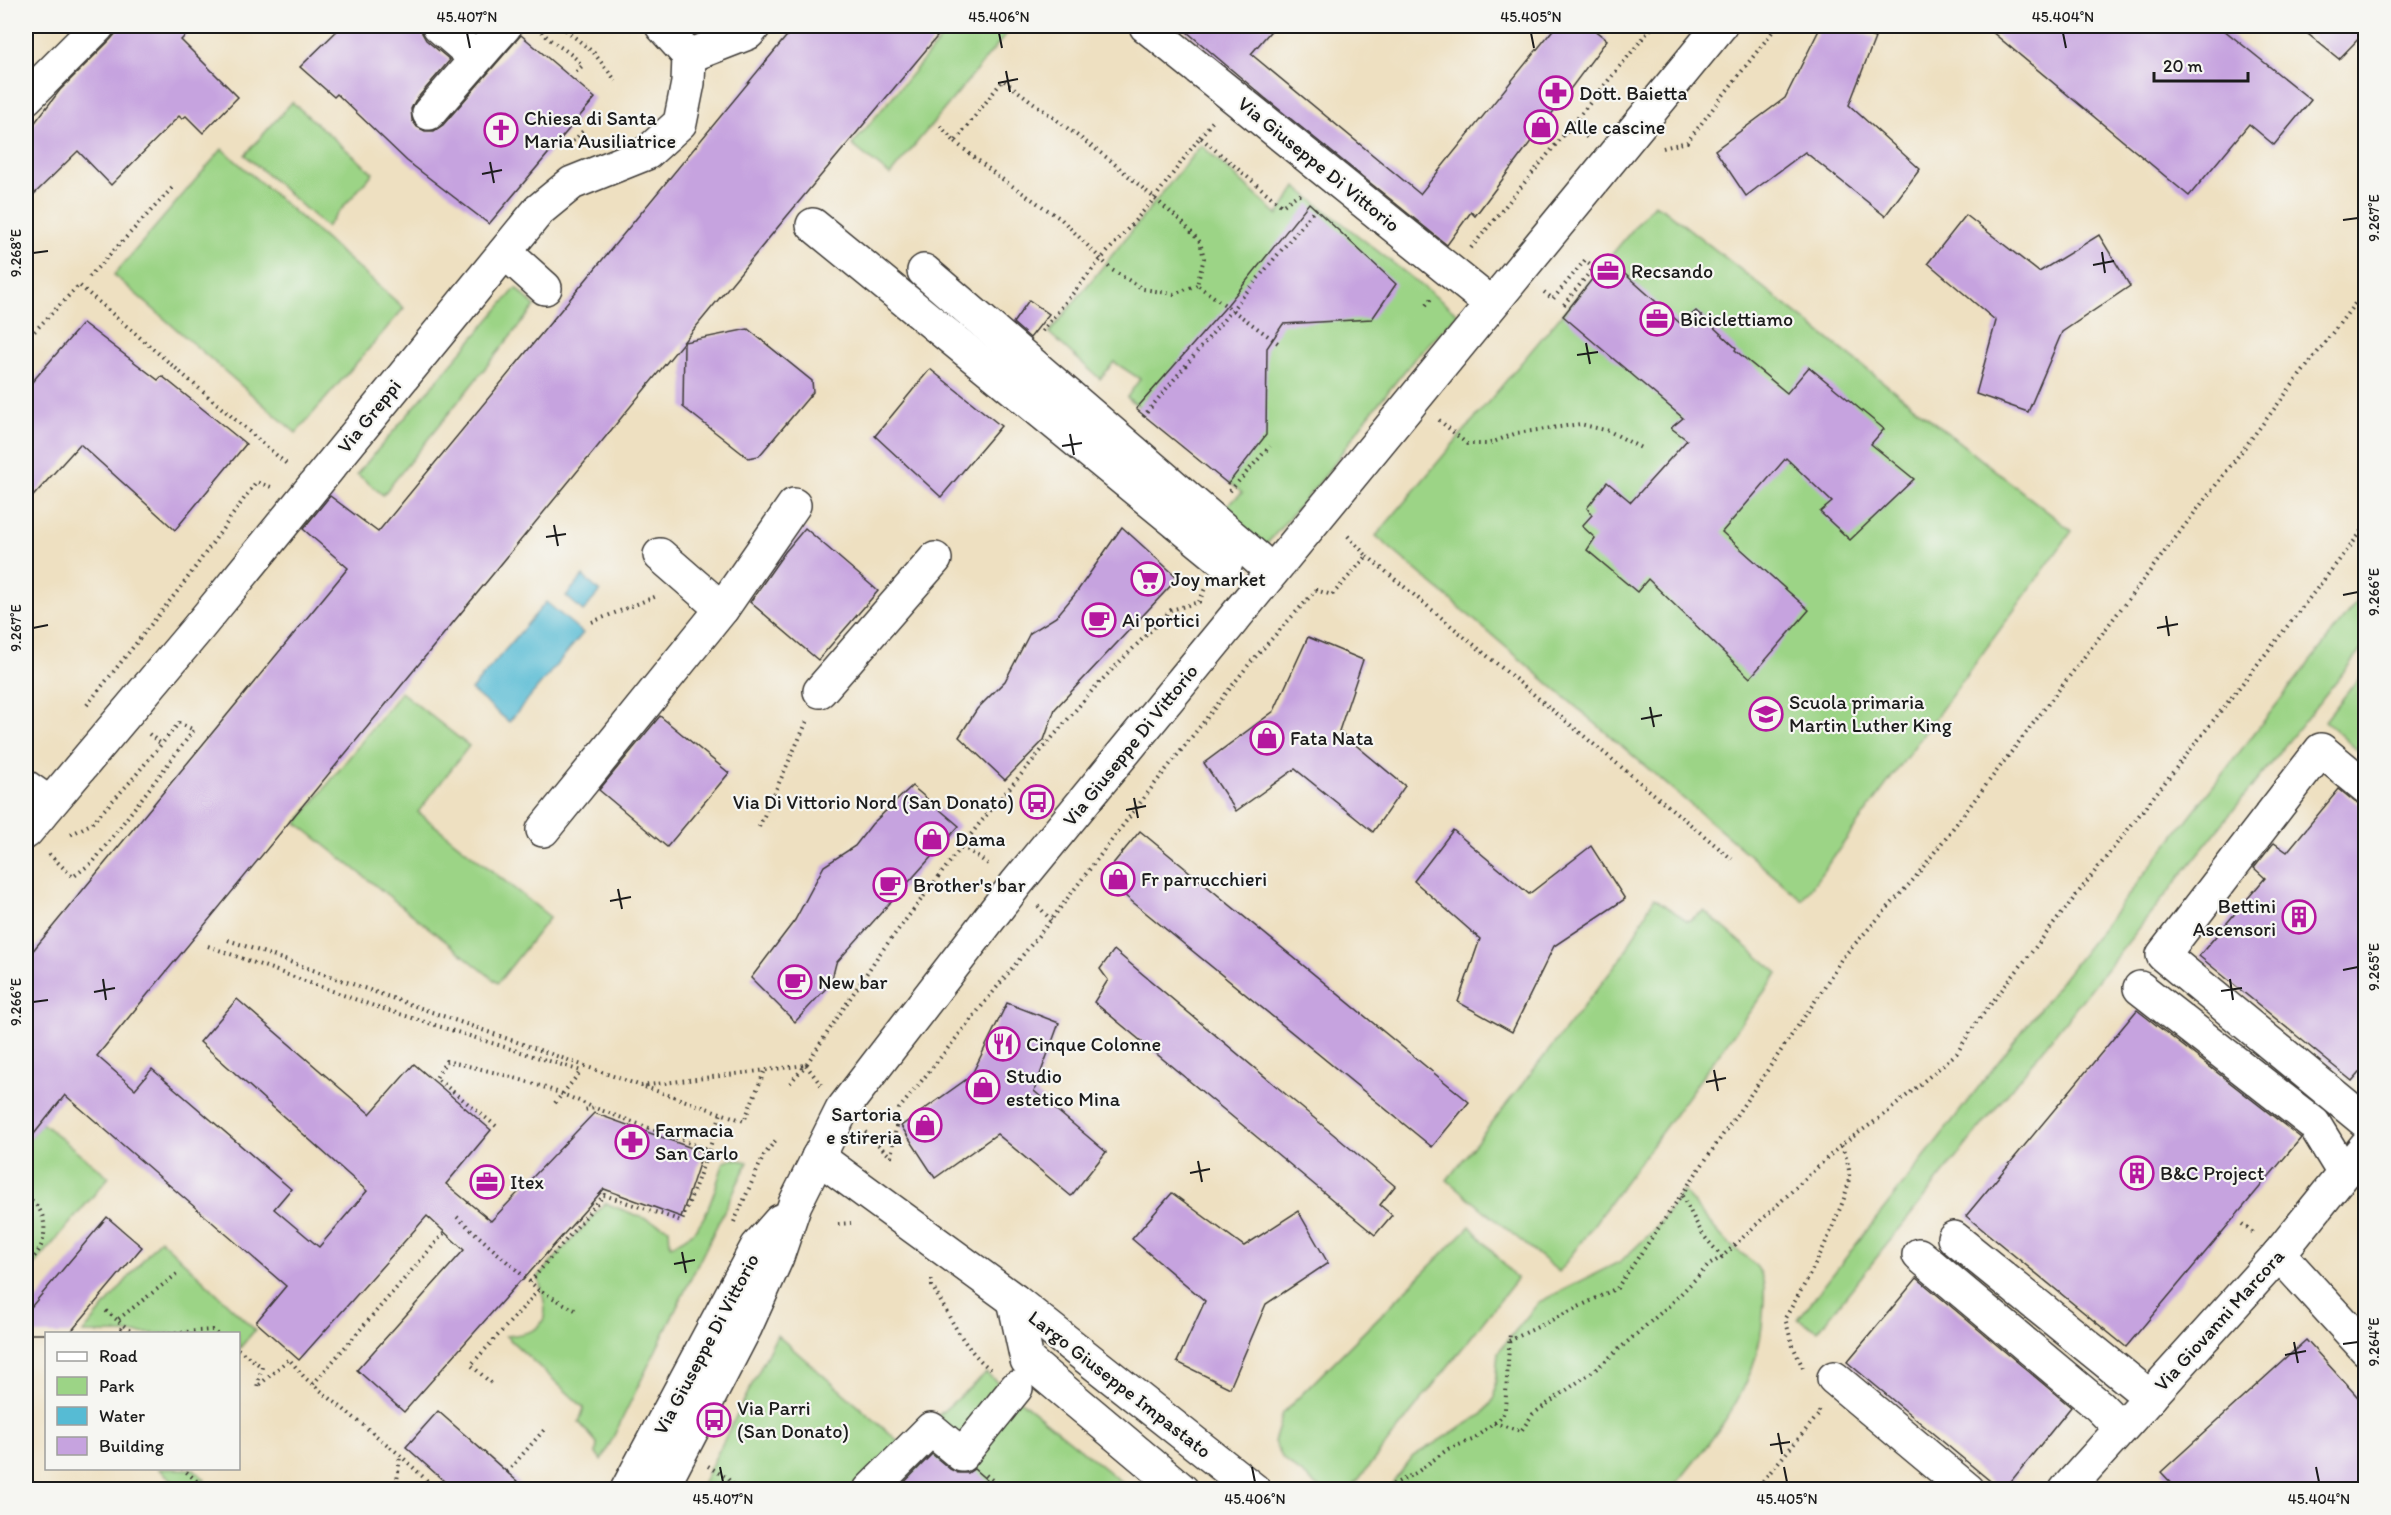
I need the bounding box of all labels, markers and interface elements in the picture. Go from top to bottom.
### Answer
text: 45.407°N [437,8,497,26]
text: 45.406°N [968,8,1030,26]
text: 45.405°N [1500,8,1562,26]
text: 45.404°N [2032,8,2094,26]
scale bar [2154,45,2248,83]
text: 20 m [2163,55,2203,77]
pharmacy icon: Dott. Baietta [1538,75,1574,111]
place label: Dott. Baietta [1579,81,1687,105]
street label: Via Giuseppe Di Vittorio [1233,91,1405,237]
place label: Chiesa di Santa Maria Ausiliatrice [524,106,676,153]
shop icon: Alle cascine [1523,109,1559,145]
church icon: Chiesa di Santa Maria Ausiliatrice [483,112,519,148]
place label: Alle cascine [1564,115,1665,139]
text: 9.267°E [2365,194,2383,242]
text: 9.268°E [7,229,25,277]
office icon: Recsando [1590,253,1626,289]
place label: Recsando [1631,259,1713,283]
office icon: Biciclettiamo [1639,301,1675,337]
place label: Biciclettiamo [1680,307,1793,331]
street label: Via Greppi [332,374,406,458]
supermarket icon: Joy market [1130,561,1166,597]
place label: Joy market [1171,567,1266,591]
text: 9.266°E [2365,568,2383,616]
cafe icon: Ai portici [1081,602,1117,638]
text: 9.267°E [7,604,25,652]
place label: Ai portici [1122,608,1200,632]
street label: Via Giuseppe Di Vittorio [1057,659,1203,831]
place label: Scuola primaria Martin Luther King [1789,690,1953,737]
school or university icon: Scuola primaria Martin Luther King [1748,696,1784,732]
shop icon: Fata Nata [1249,720,1285,756]
place label: Fata Nata [1290,726,1374,750]
bus stop icon: Via Di Vittorio Nord (San Donato) [1019,784,1055,820]
place label: Via Di Vittorio Nord (San Donato) [733,790,1014,814]
shop icon: Dama [914,821,950,857]
place label: Dama [955,827,1005,851]
shop icon: Fr parrucchieri [1100,861,1136,897]
cafe icon: Brother's bar [872,867,908,903]
place label: Fr parrucchieri [1141,867,1267,891]
place label: Brother's bar [913,873,1026,897]
place label: Bettini Ascensori [2193,894,2276,941]
building icon: Bettini Ascensori [2281,899,2317,935]
text: 9.265°E [2365,943,2383,991]
cafe icon: New bar [777,964,813,1000]
place label: New bar [818,970,887,994]
text: 9.266°E [7,978,25,1026]
restaurant icon: Cinque Colonne [985,1026,1021,1062]
place label: Cinque Colonne [1026,1032,1161,1056]
place label: Studio estetico Mina [1006,1064,1121,1111]
shop icon: Studio estetico Mina [965,1069,1001,1105]
place label: Sartoria e stireria [826,1102,903,1149]
shop icon: Sartoria e stireria [907,1107,943,1143]
place label: Farmacia San Carlo [655,1118,739,1165]
pharmacy icon: Farmacia San Carlo [614,1124,650,1160]
building icon: B&C Project [2119,1155,2155,1191]
place label: B&C Project [2160,1161,2264,1185]
office icon: Itex [469,1164,505,1200]
place label: Itex [510,1170,545,1194]
street label: Via Giovanni Marcora [2149,1244,2289,1396]
street label: Via Giuseppe Di Vittorio [648,1249,764,1439]
street label: Largo Giuseppe Impastato [1024,1305,1216,1463]
text: 9.264°E [2365,1317,2383,1367]
legend [45,1332,240,1470]
text: Road [99,1345,138,1367]
text: Park [99,1375,134,1397]
place label: Via Parri (San Donato) [737,1396,849,1443]
bus stop icon: Via Parri (San Donato) [696,1402,732,1438]
text: Water [99,1405,145,1427]
text: Building [99,1435,165,1457]
text: 45.407°N [693,1490,753,1508]
text: 45.406°N [1224,1490,1286,1508]
text: 45.405°N [1756,1490,1818,1508]
text: 45.404°N [2288,1490,2350,1508]

